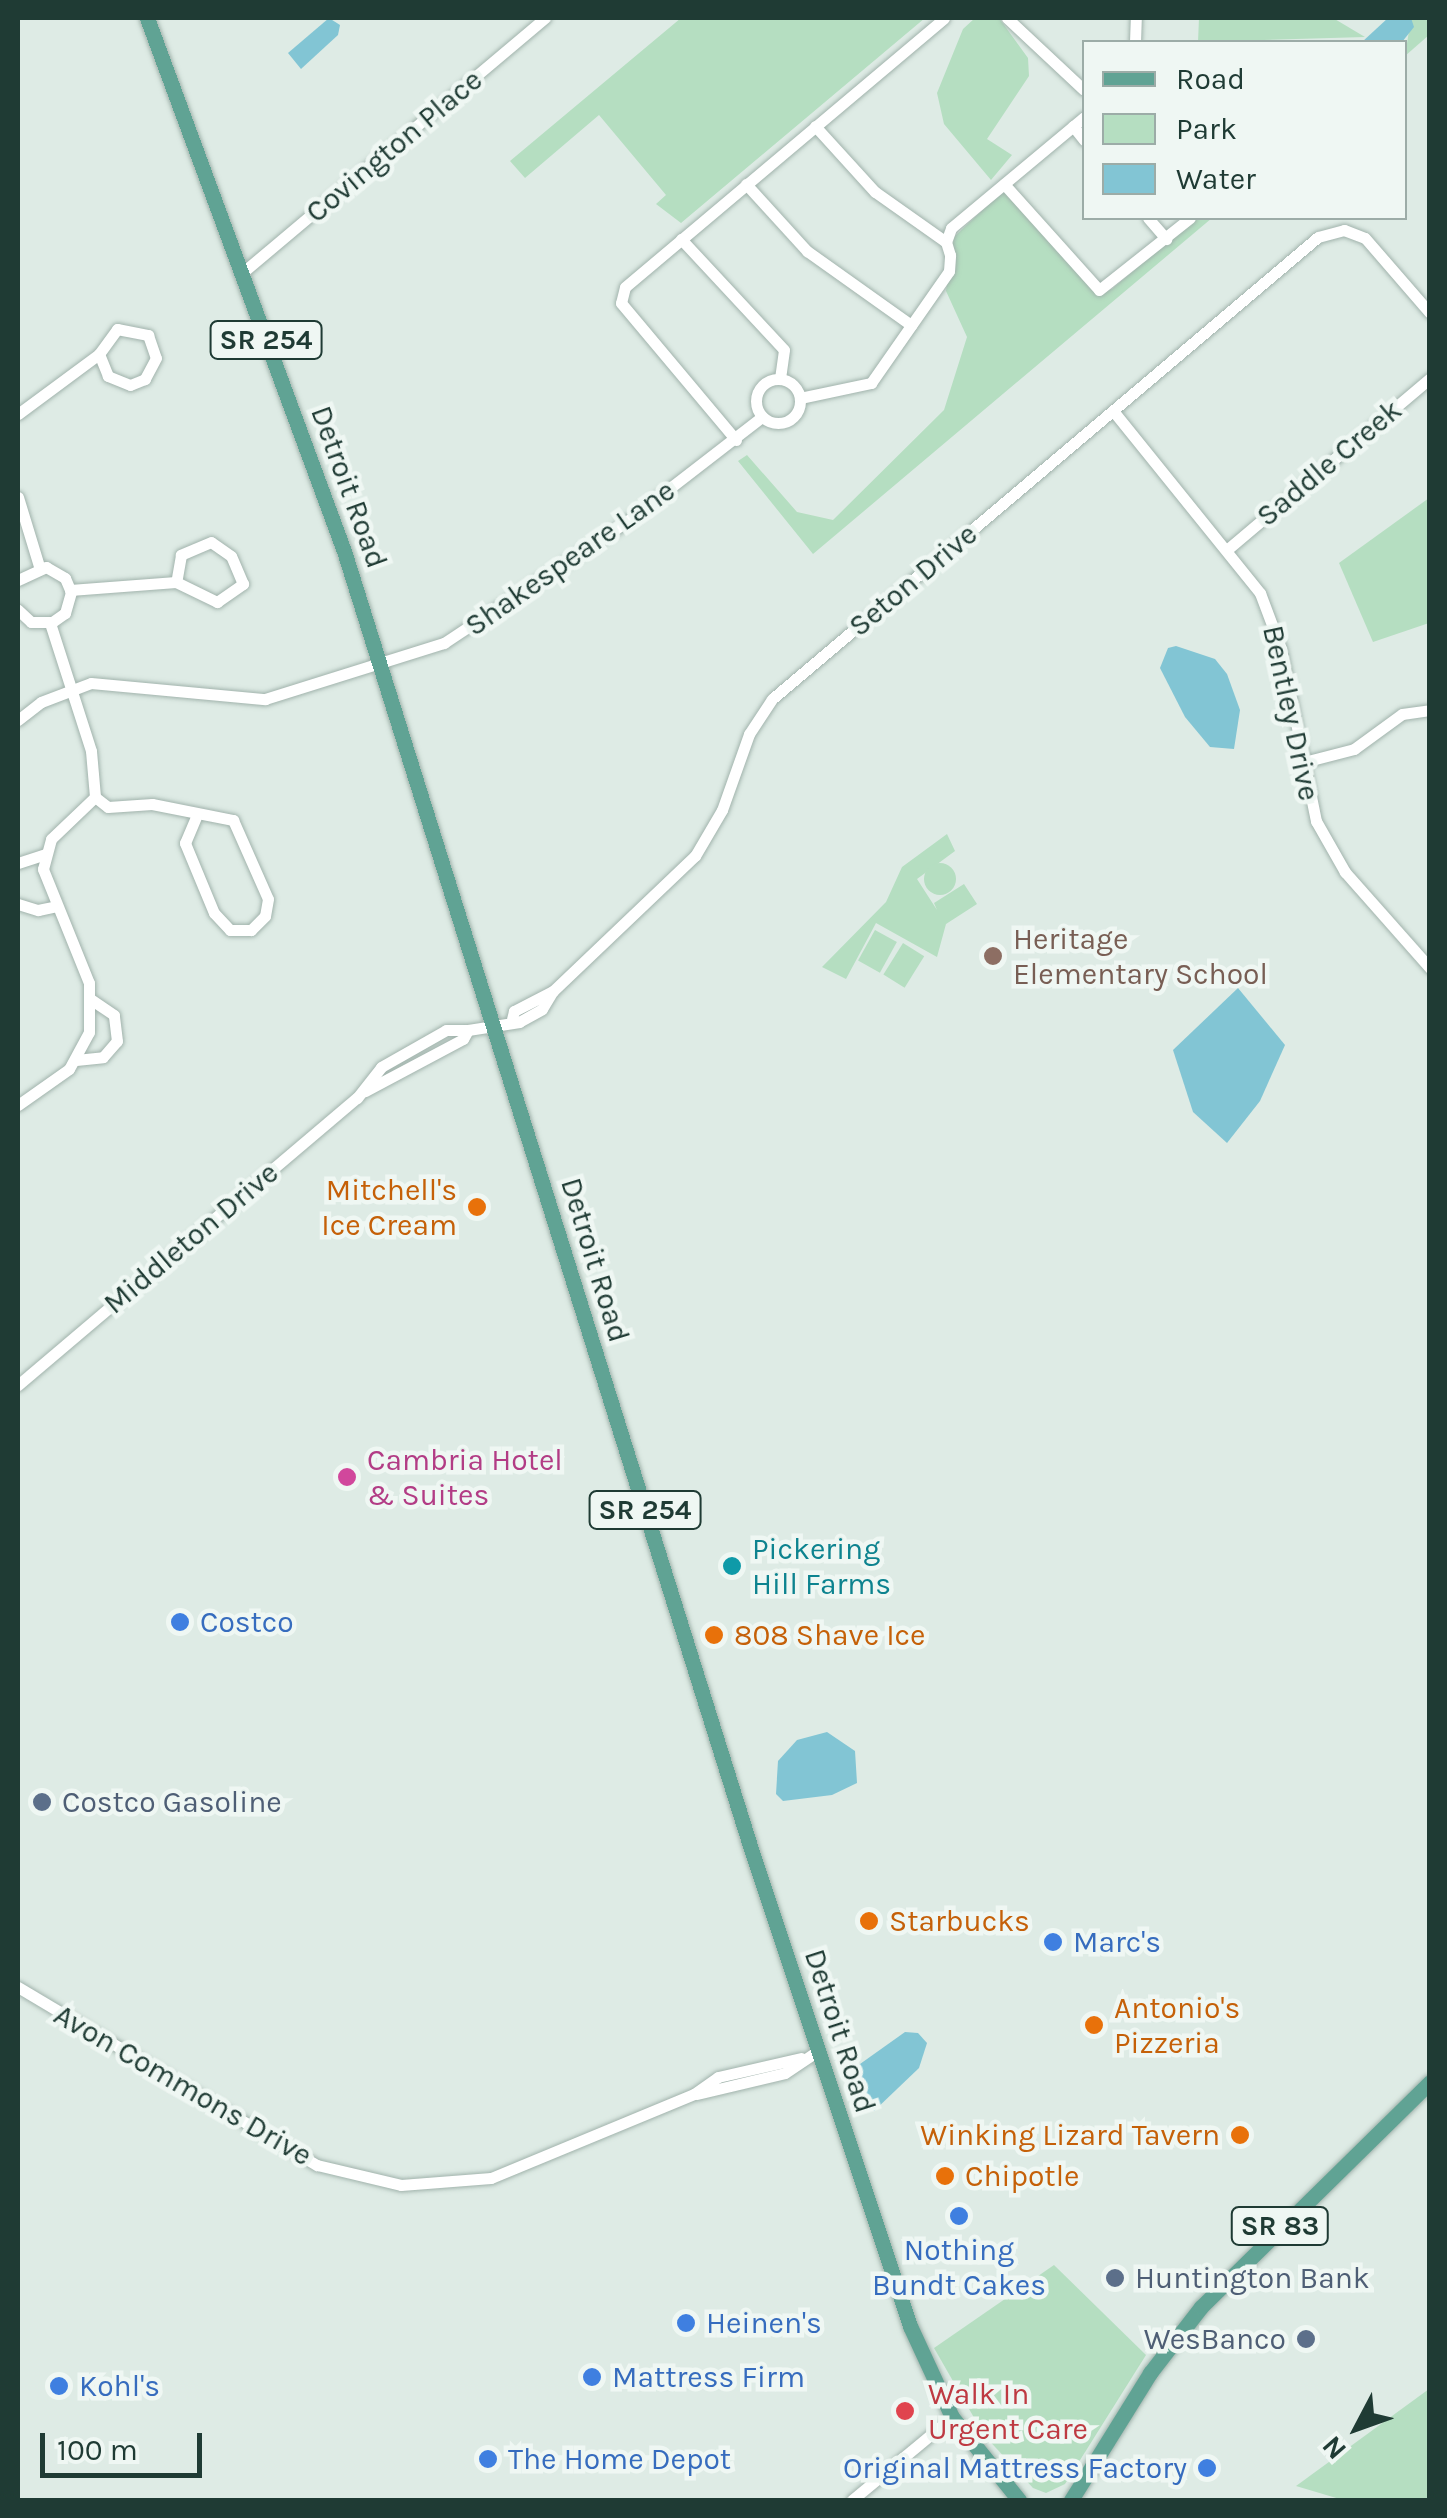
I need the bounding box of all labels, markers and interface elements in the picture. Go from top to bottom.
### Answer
legend [1082,40,1407,220]
text: Road [1176,61,1245,97]
street label: Covington Place [298,62,490,230]
text: Park [1176,111,1237,147]
text: Water [1176,161,1256,197]
road number: SR 254 [208,317,324,363]
street label: Saddle Creek [1249,392,1409,534]
street label: Detroit Road [303,401,395,573]
street label: Shakespeare Lane [458,472,682,644]
street label: Seton Drive [841,516,985,644]
street label: Bentley Drive [1255,622,1327,804]
place label: Heritage Elementary School [1013,921,1268,992]
marker: Heritage Elementary School [982,945,1004,967]
street label: Middleton Drive [96,1155,286,1321]
place label: Mitchell's Ice Cream [321,1172,457,1242]
street label: Detroit Road [553,1173,637,1347]
marker: Mitchell's Ice Cream [466,1196,488,1218]
place label: Cambria Hotel & Suites [367,1442,563,1512]
marker: Cambria Hotel & Suites [336,1466,358,1488]
road number: SR 254 [588,1487,702,1533]
place label: Pickering Hill Farms [752,1531,891,1602]
marker: Pickering Hill Farms [721,1555,743,1577]
place label: Costco [200,1604,294,1640]
marker: Costco [169,1611,191,1633]
place label: 808 Shave Ice [734,1617,925,1653]
marker: 808 Shave Ice [703,1624,725,1646]
place label: Costco Gasoline [62,1784,282,1820]
marker: Costco Gasoline [31,1791,53,1813]
place label: Starbucks [889,1903,1030,1939]
marker: Starbucks [858,1910,880,1932]
place label: Marc's [1073,1924,1161,1960]
marker: Marc's [1042,1931,1064,1953]
street label: Detroit Road [797,1945,883,2117]
place label: Antonio's Pizzeria [1114,1990,1240,2060]
street label: Avon Commons Drive [48,1997,318,2173]
marker: Antonio's Pizzeria [1083,2014,1105,2036]
place label: Winking Lizard Tavern [920,2117,1220,2153]
marker: Winking Lizard Tavern [1229,2124,1251,2146]
place label: Chipotle [965,2158,1079,2194]
marker: Chipotle [934,2165,956,2187]
road number: SR 83 [1230,2203,1330,2249]
marker: Nothing Bundt Cakes [948,2205,970,2227]
place label: Nothing Bundt Cakes [872,2232,1046,2302]
place label: Huntington Bank [1135,2260,1370,2296]
marker: Huntington Bank [1104,2267,1126,2289]
place label: Heinen's [706,2305,822,2341]
marker: Heinen's [675,2312,697,2334]
place label: WesBanco [1144,2321,1286,2357]
marker: WesBanco [1295,2328,1317,2350]
place label: Mattress Firm [612,2359,805,2395]
marker: Mattress Firm [581,2366,603,2388]
place label: Kohl's [79,2368,160,2404]
marker: Kohl's [48,2375,70,2397]
place label: Walk In Urgent Care [928,2376,1088,2446]
north arrow [1307,2378,1407,2478]
marker: Walk In Urgent Care [892,2398,918,2424]
scale bar [45,2413,208,2475]
text: N [1315,2430,1353,2466]
text: 100 m [57,2432,138,2468]
place label: The Home Depot [508,2441,731,2477]
marker: The Home Depot [477,2448,499,2470]
place label: Original Mattress Factory [843,2450,1187,2486]
marker: Original Mattress Factory [1196,2457,1218,2479]

